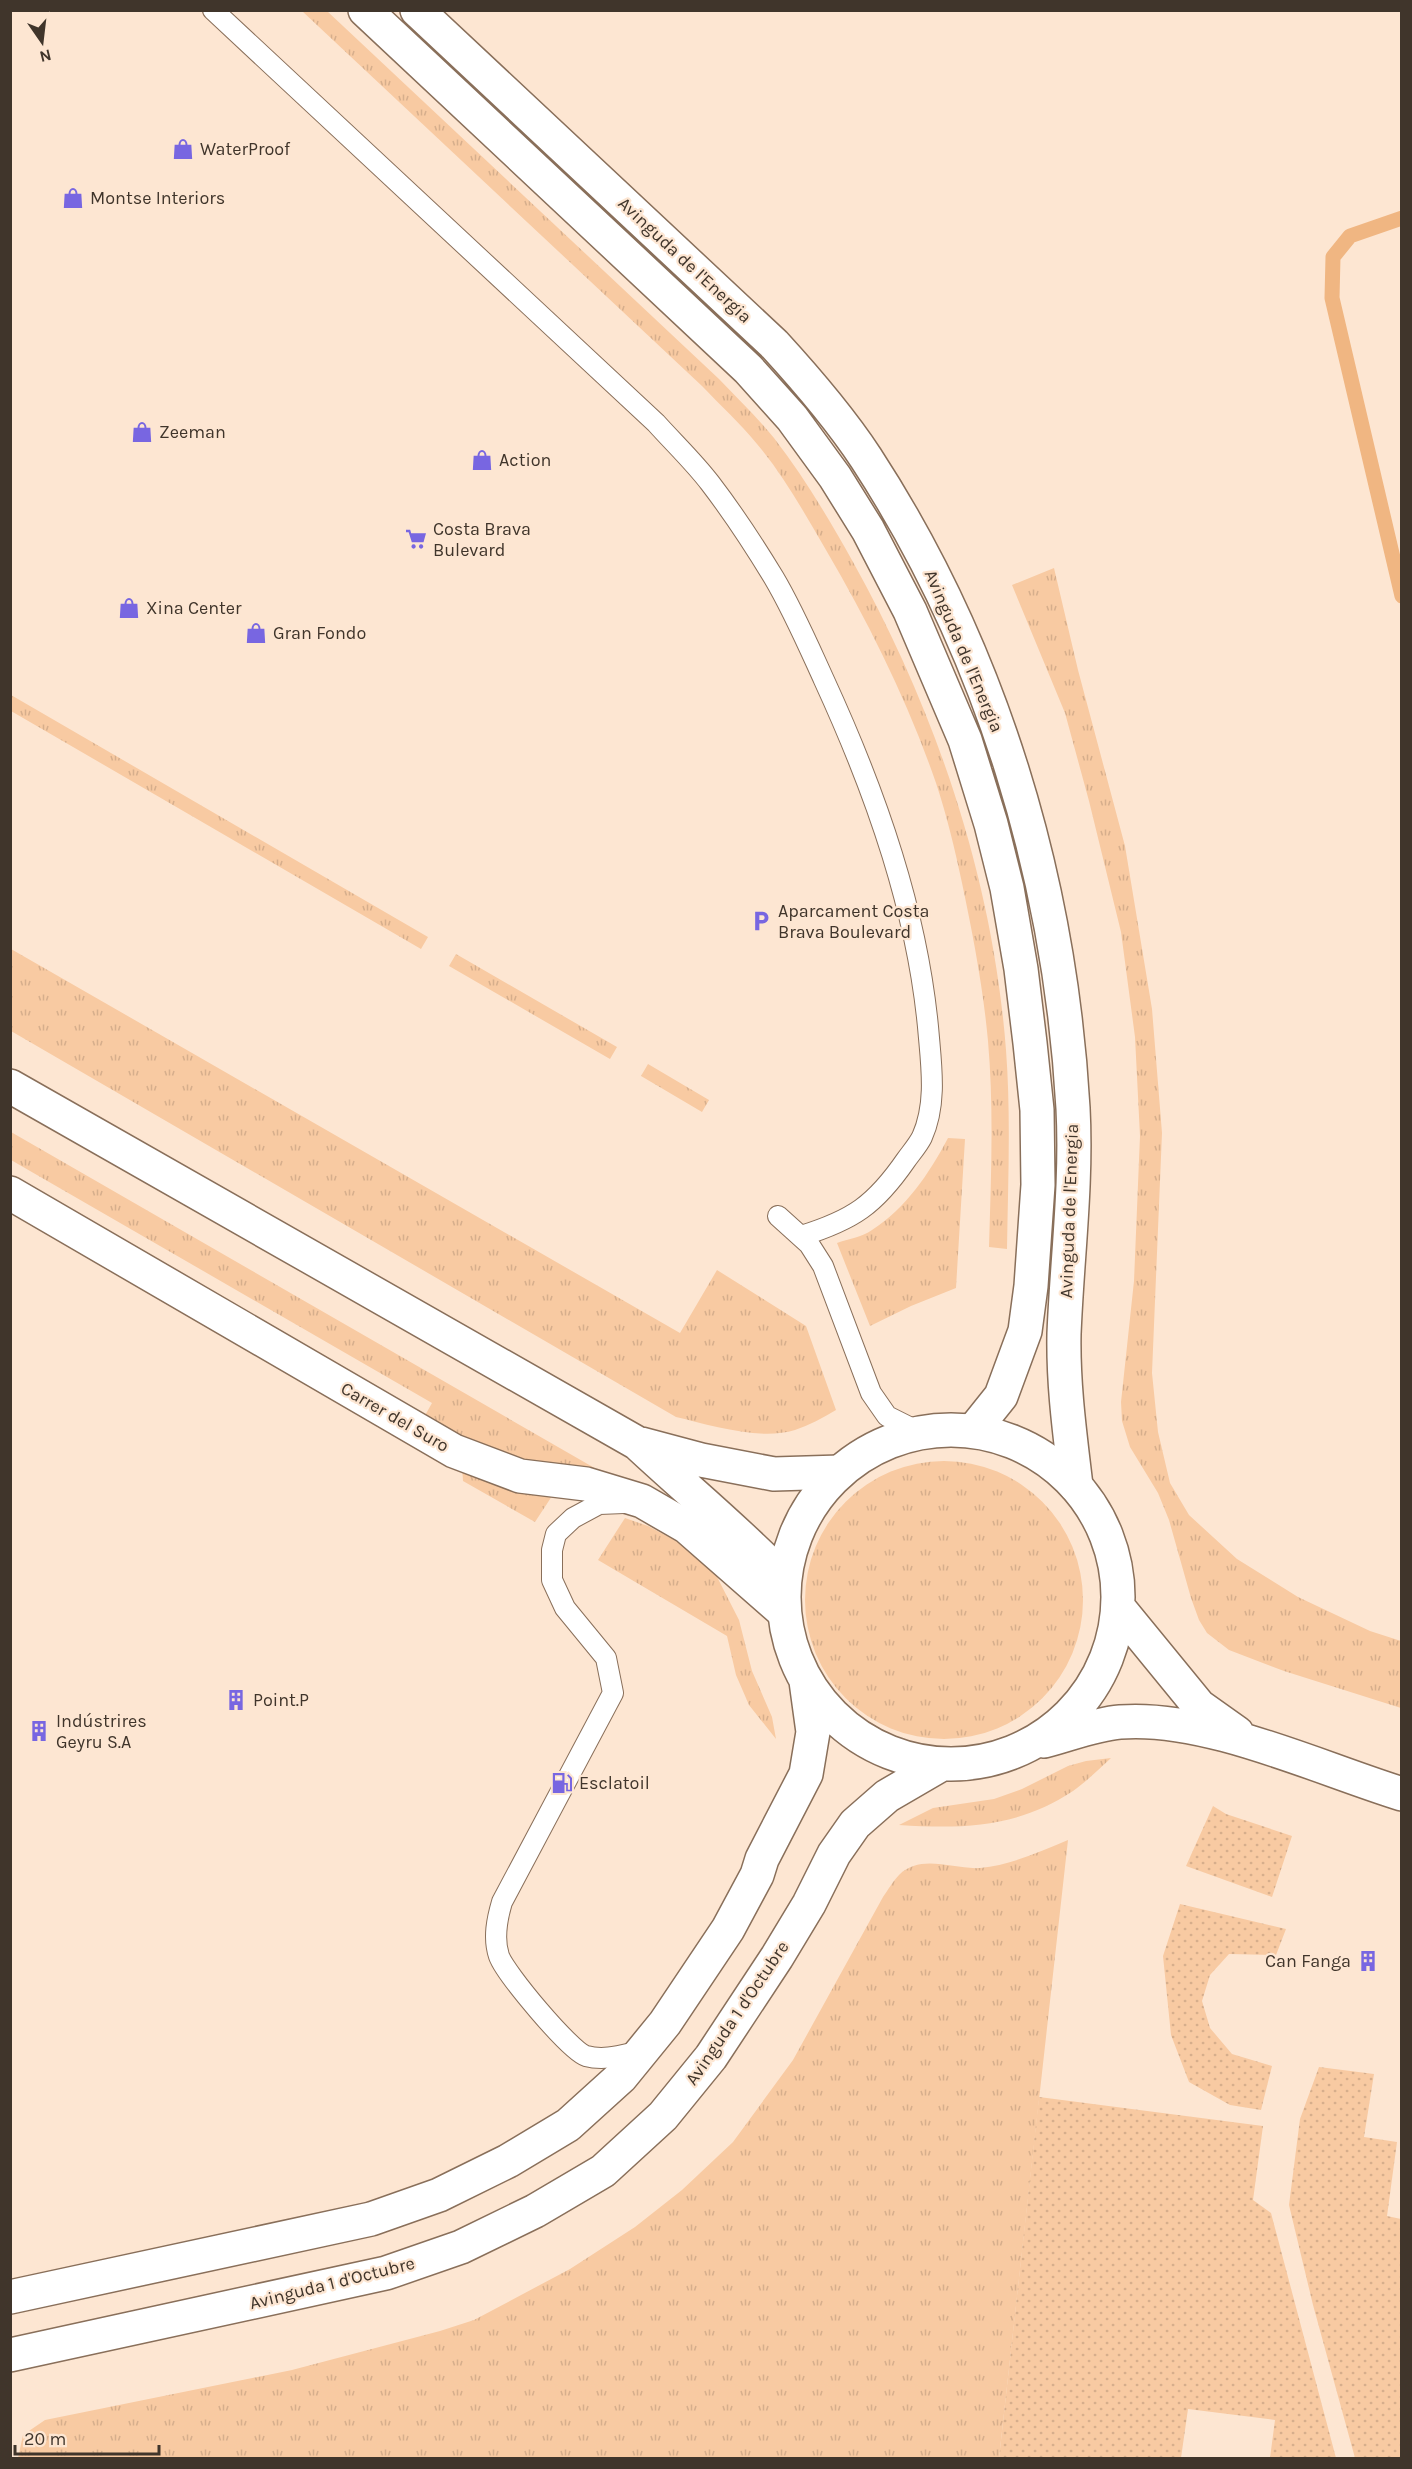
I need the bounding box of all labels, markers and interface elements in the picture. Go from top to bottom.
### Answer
north arrow [12,12,72,72]
text: N [38,45,53,67]
shop icon: WaterProof [171,137,195,161]
place label: WaterProof [200,138,291,160]
shop icon: Montse Interiors [61,186,85,210]
place label: Montse Interiors [90,187,225,209]
street label: Avinguda de l'Energia [614,192,756,328]
shop icon: Zeeman [130,420,154,444]
place label: Zeeman [159,421,226,443]
shop icon: Action [470,448,494,472]
place label: Action [499,449,551,471]
place label: Costa Brava Bulevard [433,518,531,561]
supermarket icon: Costa Brava Bulevard [404,527,428,551]
street label: Avinguda de l'Energia [920,566,1008,736]
shop icon: Xina Center [117,596,141,620]
place label: Xina Center [146,597,242,619]
shop icon: Gran Fondo [244,621,268,645]
place label: Gran Fondo [273,622,366,644]
place label: Aparcament Costa Brava Boulevard [778,900,929,943]
parking icon: Aparcament Costa Brava Boulevard [749,909,773,933]
street label: Avinguda de l'Energia [1055,1123,1083,1299]
street label: Carrer del Suro [337,1377,453,1457]
building icon: Point.P [224,1688,248,1712]
place label: Point.P [253,1689,309,1711]
place label: Indústrires Geyru S.A [56,1710,147,1753]
building icon: Indústrires Geyru S.A [27,1719,51,1743]
fuel station icon: Esclatoil [550,1771,574,1795]
place label: Esclatoil [579,1772,650,1794]
street label: Avinguda 1 d'Octubre [681,1937,793,2089]
building icon: Can Fanga [1356,1949,1380,1973]
place label: Can Fanga [1265,1950,1351,1972]
street label: Avinguda 1 d'Octubre [247,2252,417,2314]
scale bar [15,2418,159,2456]
text: 20 m [24,2428,66,2450]

